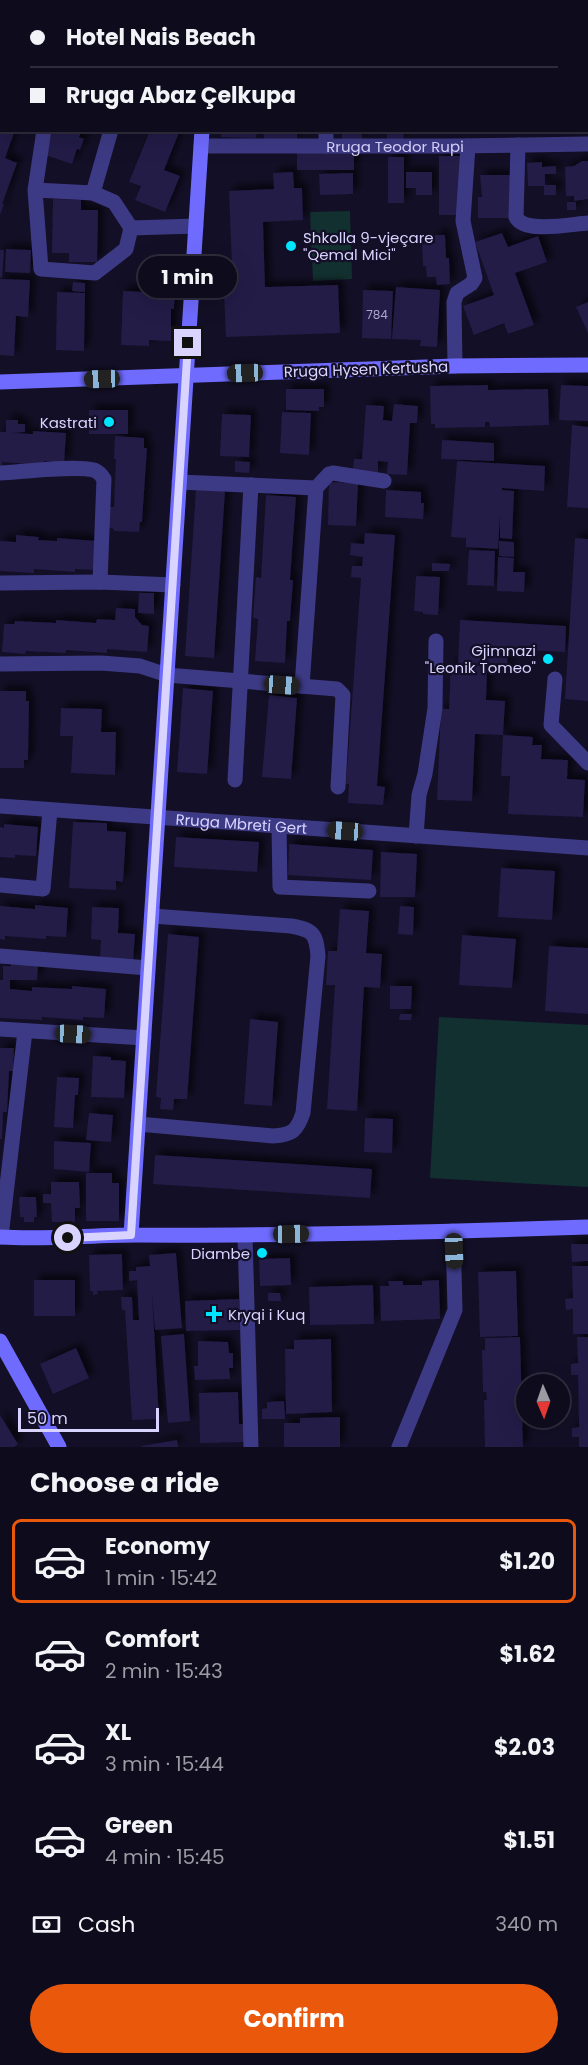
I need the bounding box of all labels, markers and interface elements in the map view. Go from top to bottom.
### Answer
text: Hotel Nais Beach [66,22,256,53]
text: Rruga Abaz Çelkupa [66,80,296,111]
street label: Rruga Teodor Rupi [326,135,464,157]
place label: Shkolla 9-vjeçare "Qemal Mici" [303,227,434,265]
marker: Shkolla 9-vjeçare "Qemal Mici" [284,239,298,253]
callout: 1 min [138,256,237,298]
text: 1 min [161,263,214,291]
house number: 784 [366,306,388,323]
route end [174,329,201,356]
street label: Rruga Hysen Kertusha [283,356,449,382]
car [227,363,263,383]
car [84,369,120,389]
place label: Kastrati [40,412,97,433]
marker: Kastrati [102,415,116,429]
place label: Gjimnazi "Leonik Tomeo" [425,640,536,678]
marker: Gjimnazi "Leonik Tomeo" [541,652,555,666]
car [263,675,301,695]
street label: Rruga Mbreti Gert [175,808,308,838]
car [326,821,364,841]
car [55,1024,91,1044]
route start [54,1224,81,1251]
car [273,1225,309,1243]
car [444,1233,464,1269]
place label: Diambe [191,1243,250,1264]
marker: Diambe [255,1246,269,1260]
place label: Kryqi i Kuq [228,1304,305,1325]
marker: Kryqi i Kuq [205,1305,223,1323]
north arrow [516,1374,570,1428]
map controls [516,1374,570,1428]
scale bar [18,1405,159,1432]
text: 50 m [27,1407,68,1430]
text: Choose a ride [30,1464,219,1501]
text: Economy [105,1531,210,1562]
icon: car [33,1534,87,1588]
text: $1.20 [499,1546,555,1577]
text: 1 min · 15:42 [105,1564,217,1592]
text: Comfort [105,1624,199,1655]
icon: car [33,1627,87,1681]
text: $1.62 [499,1639,555,1670]
text: 2 min · 15:43 [105,1657,223,1685]
text: XL [105,1717,131,1748]
icon: car [33,1720,87,1774]
text: $2.03 [494,1732,555,1763]
text: 3 min · 15:44 [105,1750,224,1778]
text: Green [105,1810,173,1841]
icon: car [33,1813,87,1867]
text: $1.51 [503,1825,555,1856]
text: 4 min · 15:45 [105,1843,225,1871]
icon: cash [30,1908,63,1941]
text: Cash [78,1909,135,1940]
text: 340 m [495,1910,558,1938]
button: Confirm [30,1984,558,2053]

